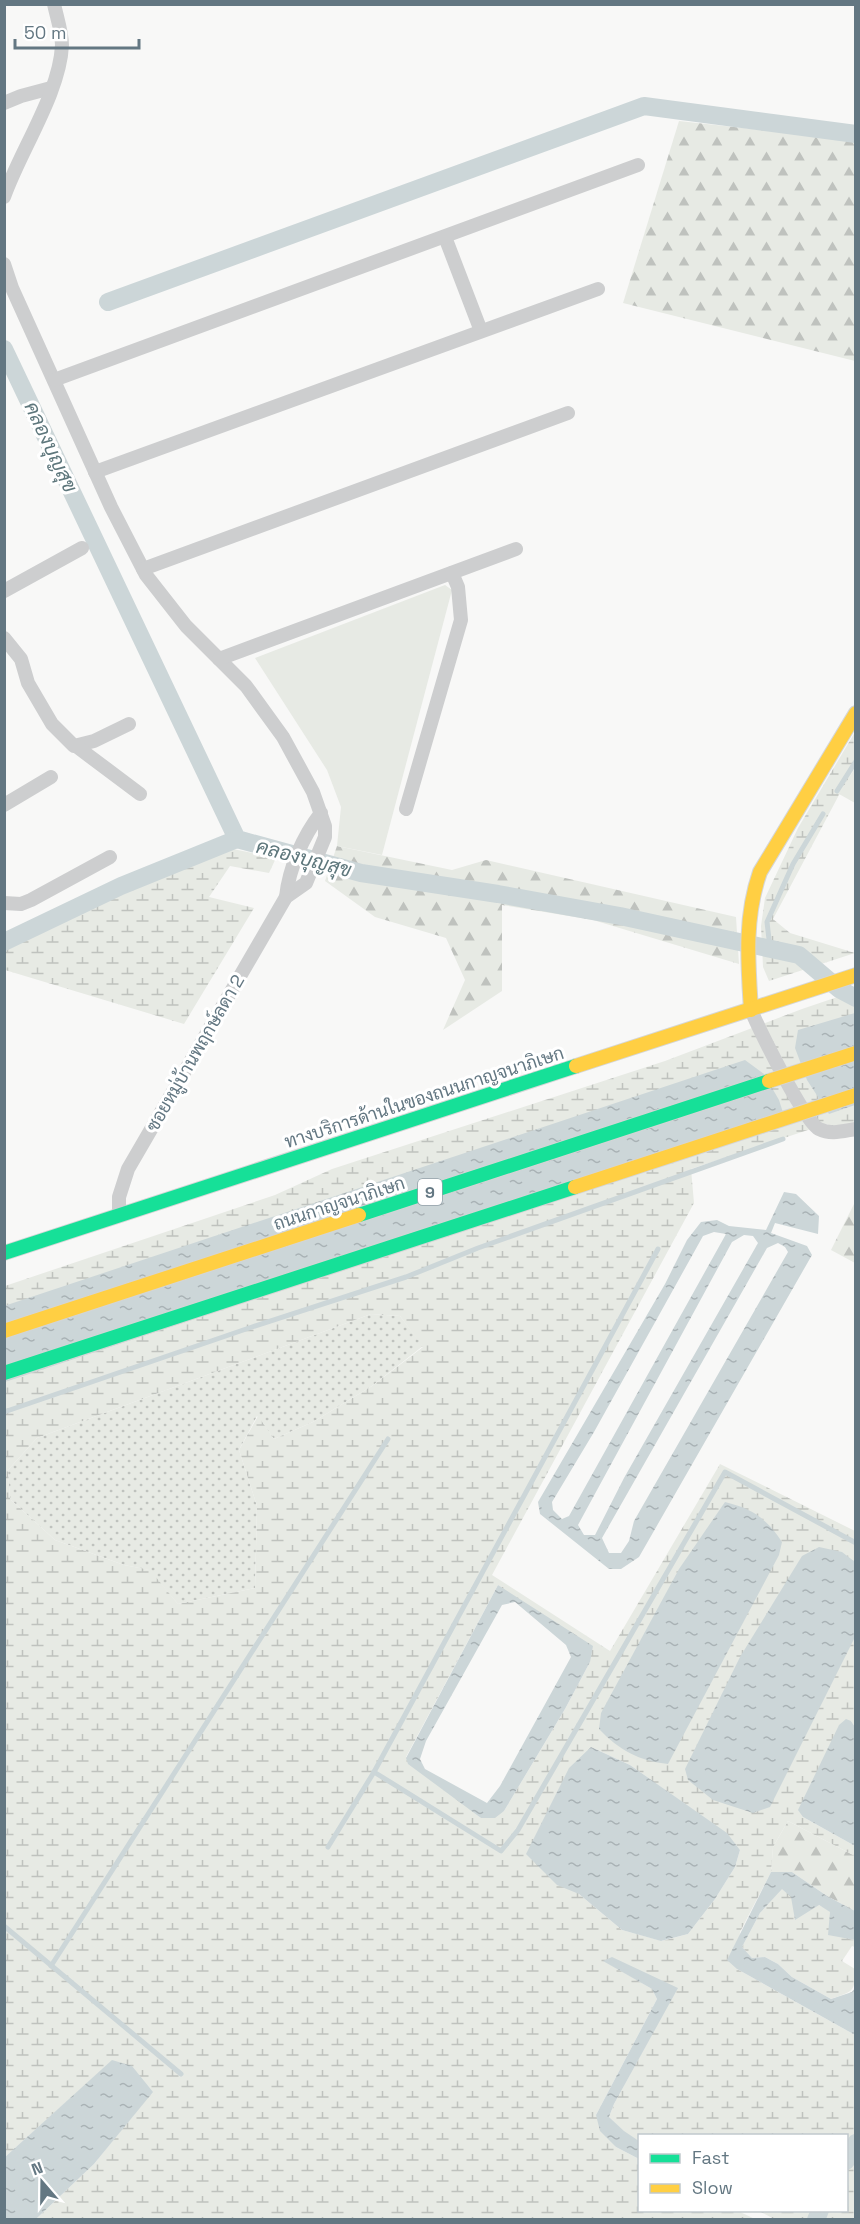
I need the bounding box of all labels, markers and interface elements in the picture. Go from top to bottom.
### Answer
scale bar [15,12,140,50]
text: 50 m [24,21,66,44]
water label: คลองบุญสุข [18,397,83,497]
water label: คลองบุญสุข [253,833,355,884]
street label: ซอยหมู่บ้านพฤกษ์ลดา 2 [140,970,251,1137]
street label: ทางบริการด้านในของถนนกาญจนาภิเษก [281,1040,567,1153]
street label: ถนนกาญจนาภิเษก [270,1171,408,1235]
road number: 9 [418,1179,442,1205]
legend [638,2134,848,2212]
text: Fast [692,2146,729,2169]
north arrow [12,2152,72,2212]
text: N [28,2157,46,2180]
text: Slow [692,2176,733,2199]

